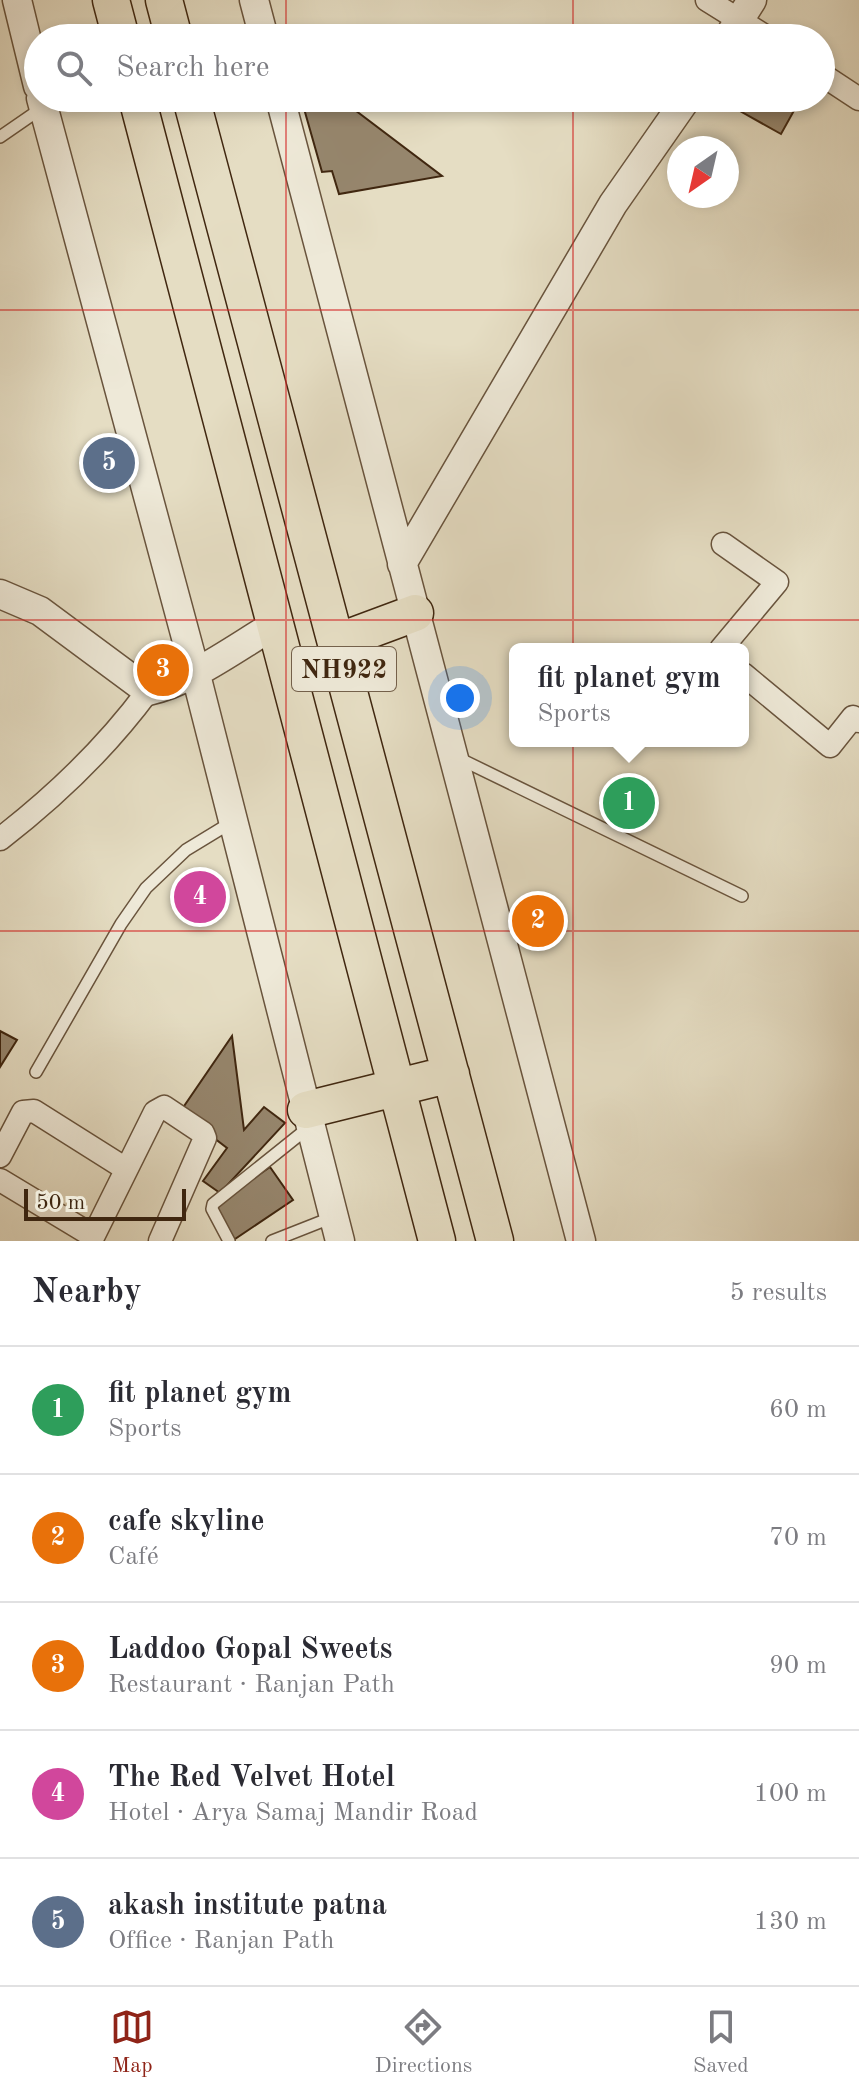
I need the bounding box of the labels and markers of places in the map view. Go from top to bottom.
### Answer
pin: 5 [83,433,135,493]
pin: 3 [137,640,189,700]
pin: 1 [603,773,655,833]
pin: 4 [174,867,226,927]
pin: 2 [512,891,564,951]

